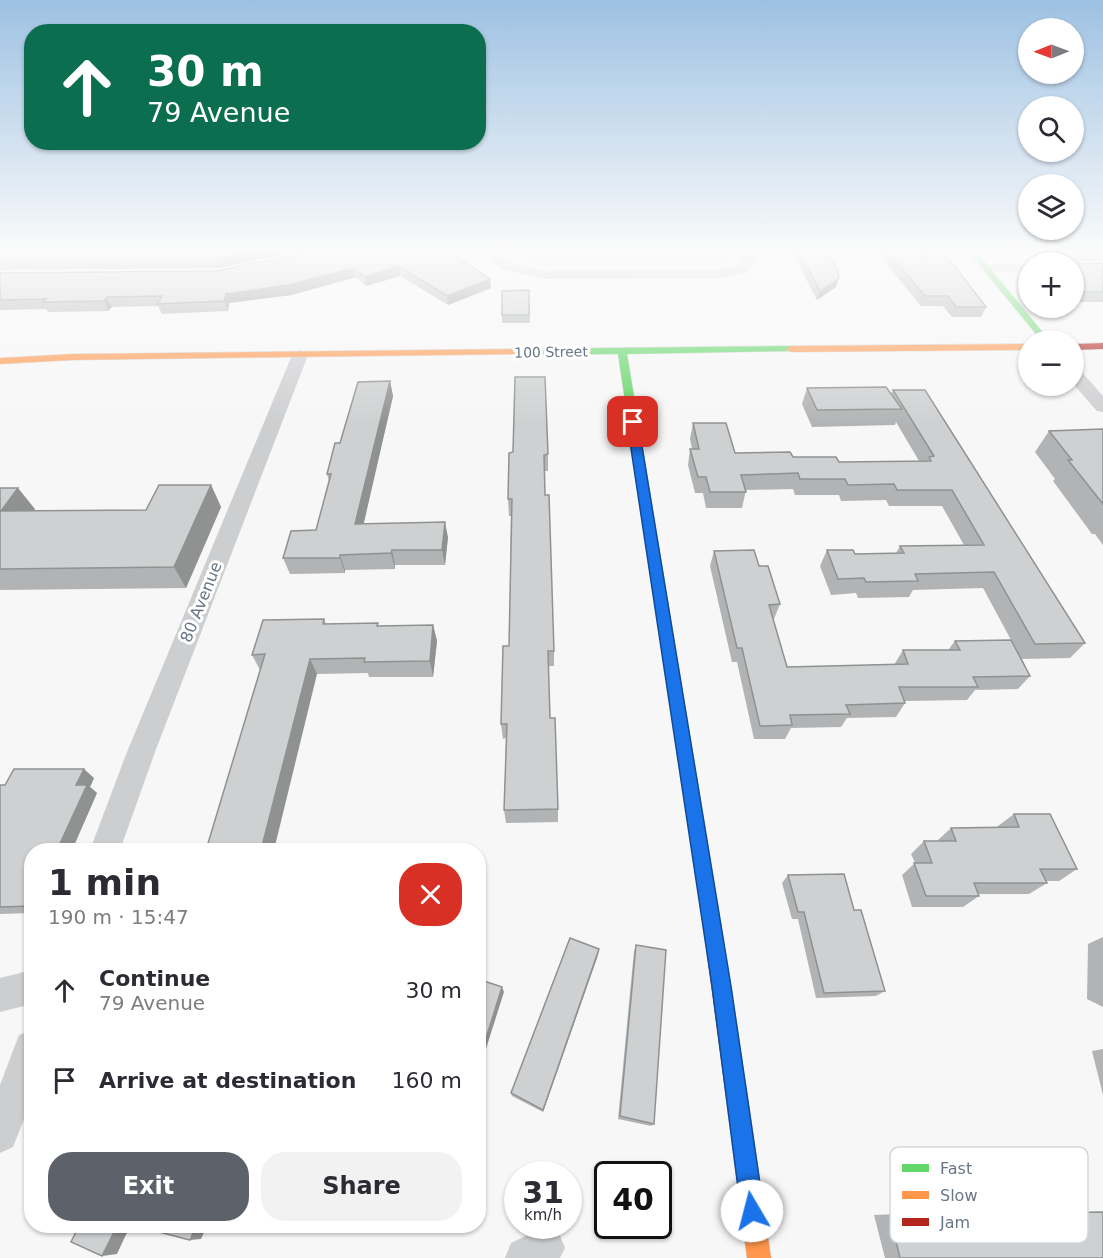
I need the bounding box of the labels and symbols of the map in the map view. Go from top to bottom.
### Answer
north arrow [1018,18,1084,84]
street label: 100 Street [514,343,588,361]
pin [607,396,658,447]
street label: 80 Avenue [176,559,226,645]
legend [890,1147,1088,1243]
text: Fast [940,1159,972,1178]
speed limit sign: 40 [594,1161,672,1239]
position arrow [720,1179,784,1243]
text: Slow [940,1186,977,1205]
text: Jam [939,1213,970,1232]

